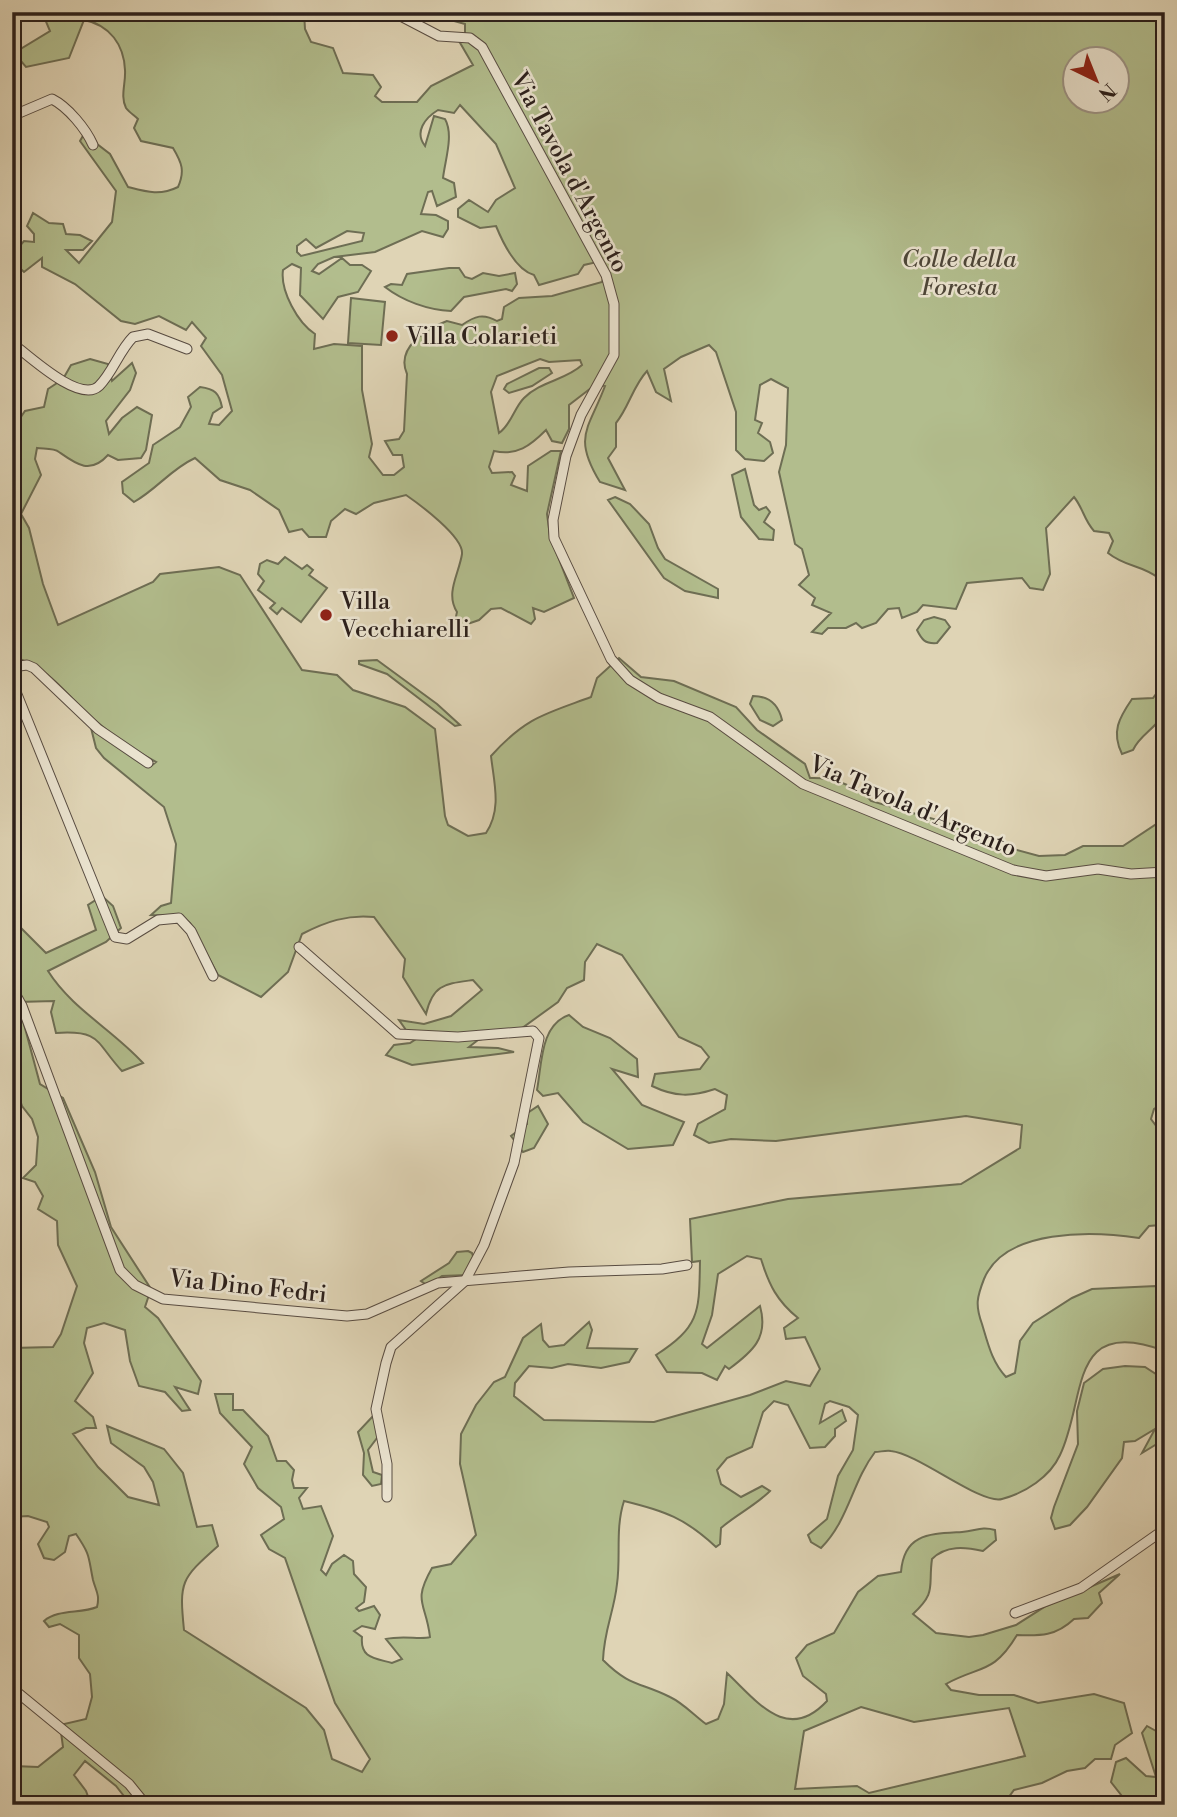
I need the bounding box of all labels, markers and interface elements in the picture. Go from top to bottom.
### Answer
north arrow [1062,46,1132,116]
street label: Via Tavola d'Argento [503,66,635,278]
text: N [1093,78,1121,106]
park label: Colle della Foresta [902,245,1017,303]
place label: Villa Colarieti [405,322,558,352]
marker: Villa Colarieti [384,328,400,344]
place label: Villa Vecchiarelli [339,587,470,645]
marker: Villa Vecchiarelli [318,607,334,623]
street label: Via Tavola d'Argento [803,749,1021,864]
street label: Via Dino Fedri [166,1264,328,1310]

